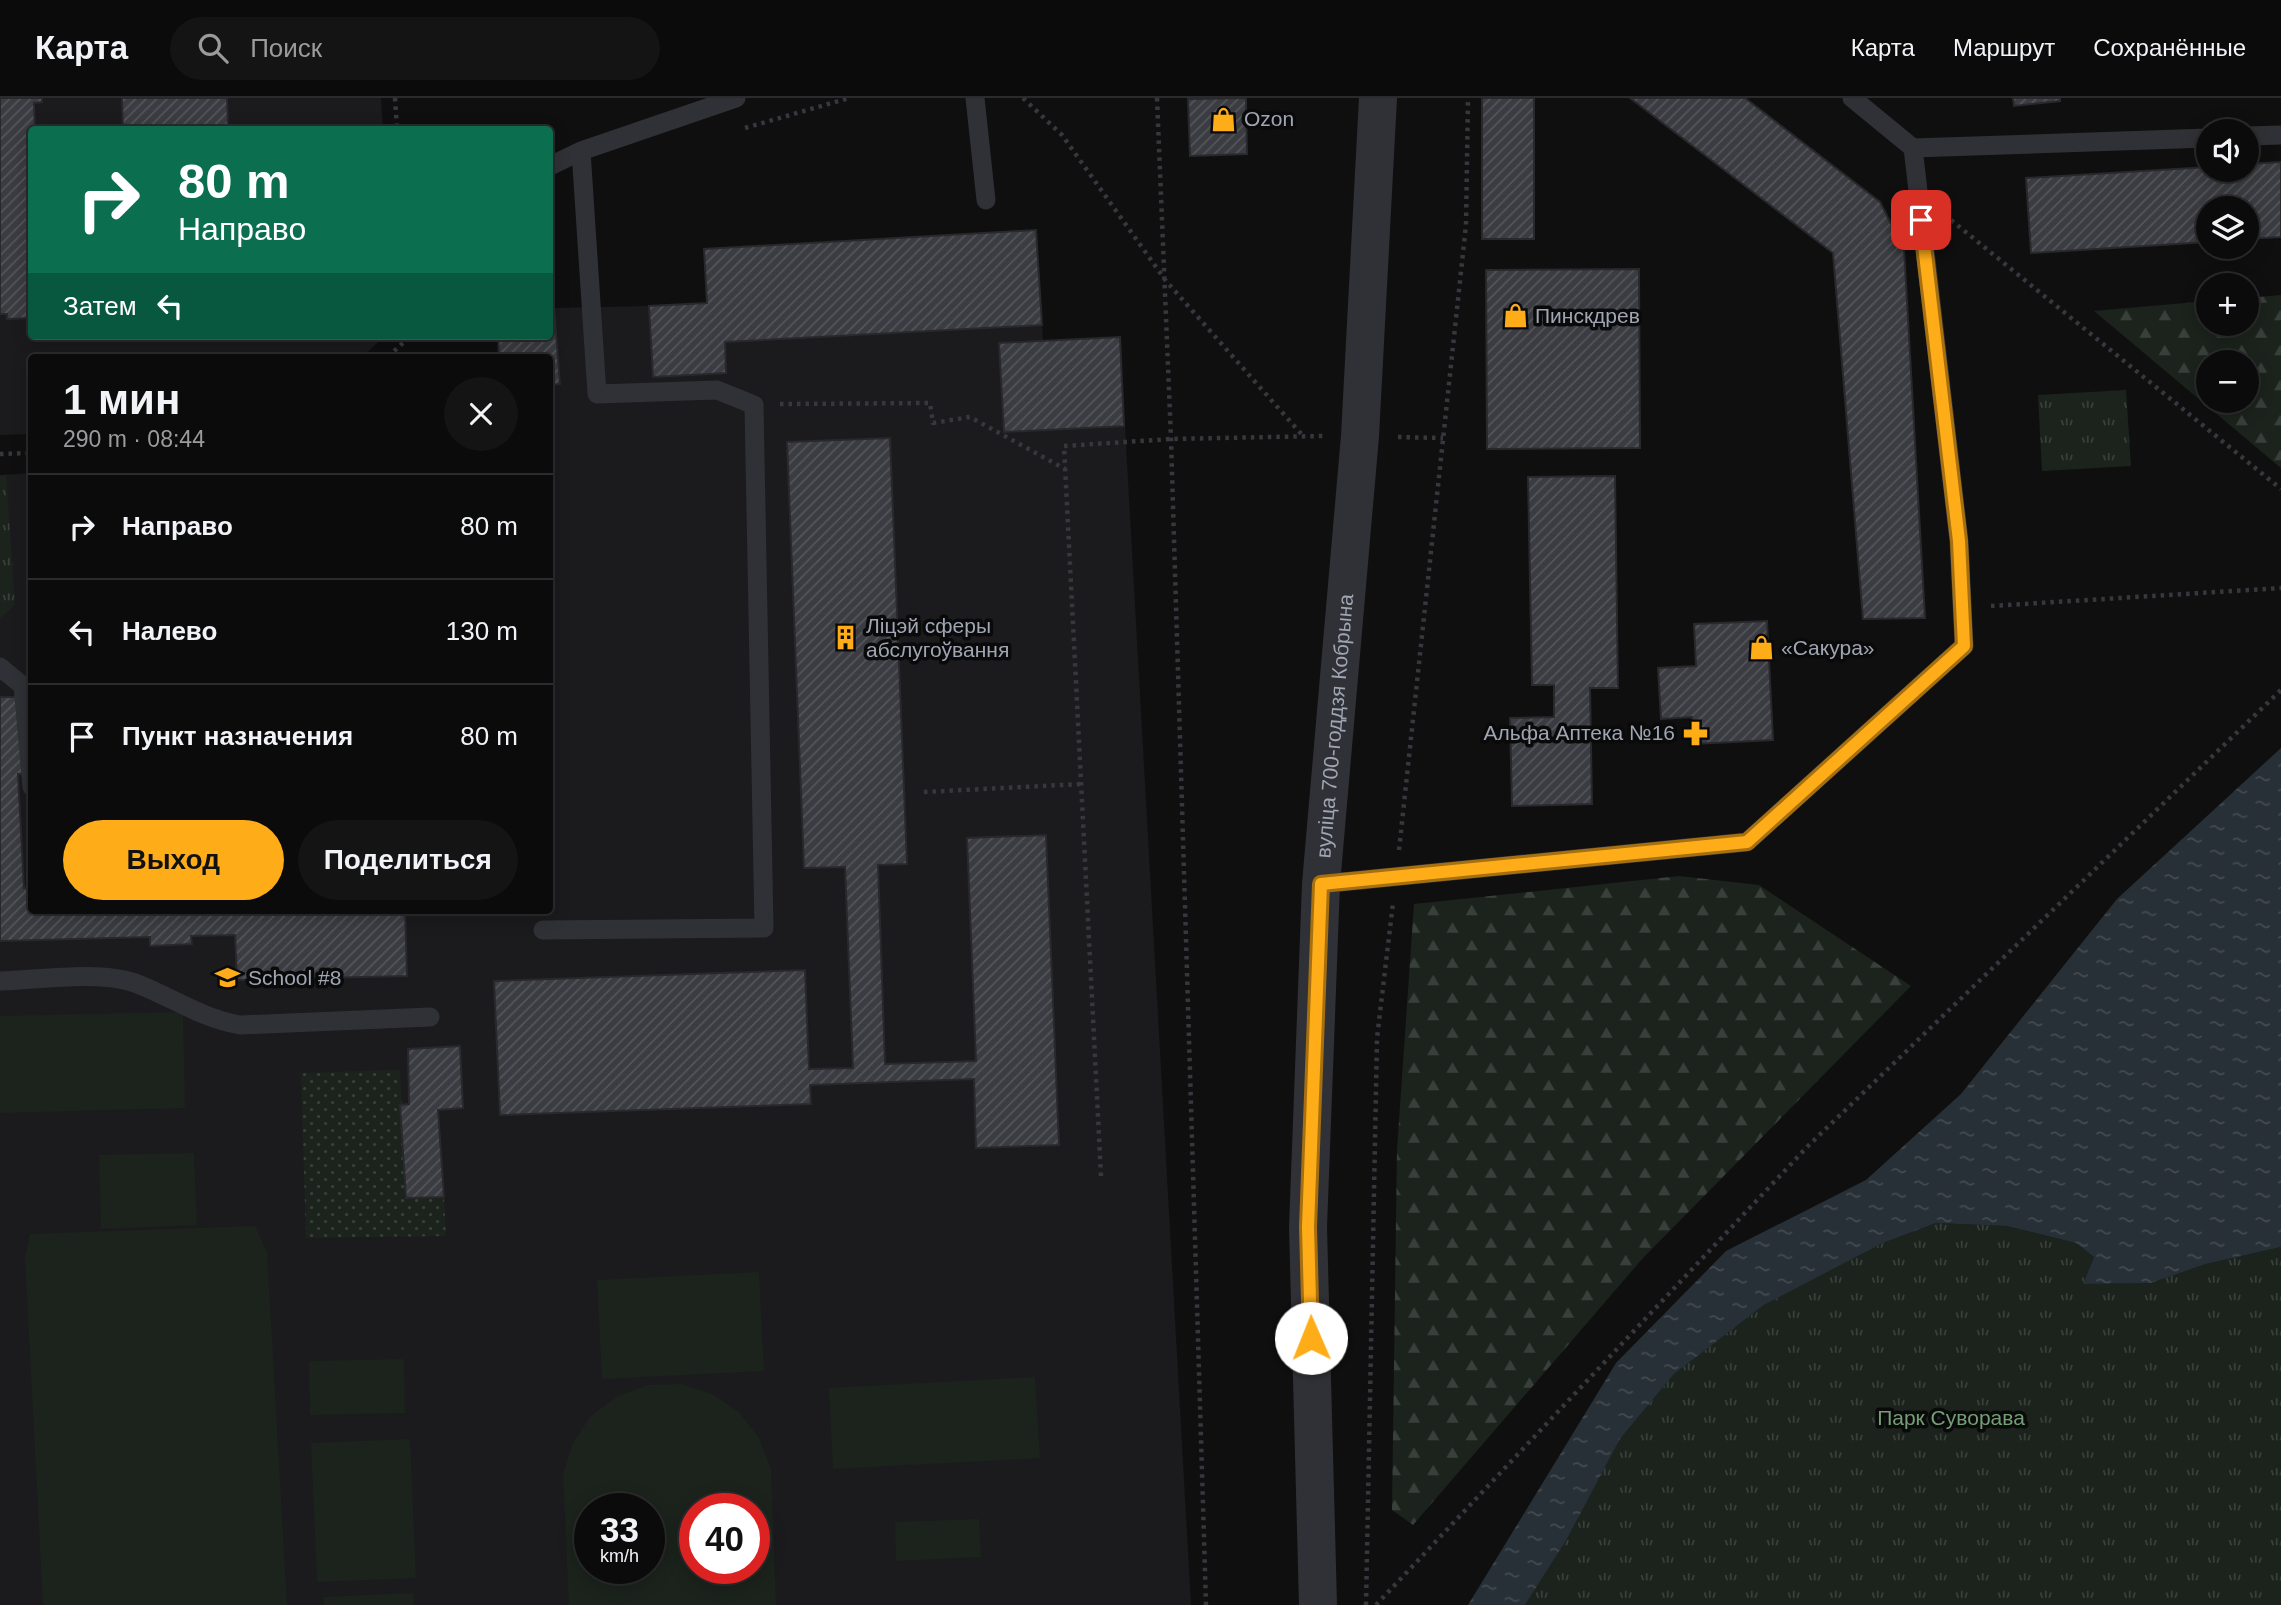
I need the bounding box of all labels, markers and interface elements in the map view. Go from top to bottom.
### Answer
search box [170,17,660,80]
text: Карта [35,29,128,66]
icon: search [194,29,232,67]
text: Поиск [250,33,322,63]
text: Карта [1851,34,1915,61]
text: Маршрут [1953,34,2055,61]
text: Сохранённые [2093,34,2246,61]
shop icon: Ozon [1210,105,1238,133]
place label: Ozon [1244,107,1294,130]
map controls [2196,119,2259,413]
button: sound [2196,119,2259,182]
icon: right [63,154,154,245]
text: 80 m [178,154,290,208]
pin [1891,190,1951,250]
button: layers [2196,196,2259,259]
icon: arrive [1902,201,1940,239]
text: Направо [178,211,306,247]
button: + [2196,273,2259,336]
icon: left [151,287,189,325]
text: Затем [63,291,137,321]
shop icon: Пинскдрев [1501,302,1529,330]
place label: Пинскдрев [1535,304,1640,327]
button: − [2196,350,2259,413]
text: 1 мин [63,376,180,423]
button: close [444,377,518,451]
text: 290 m · 08:44 [63,426,205,452]
icon: right [63,508,101,546]
text: Направо [122,511,233,541]
text: 80 m [460,511,518,541]
street label: вуліца 700-годдзя Кобрына [1311,593,1357,859]
icon: left [63,613,101,651]
place label: Ліцэй сферы абслугоўвання [866,614,1009,661]
text: Налево [122,616,217,646]
text: 130 m [446,616,518,646]
building icon: Ліцэй сферы абслугоўвання [832,624,860,652]
shop icon: «Сакура» [1747,634,1775,662]
place label: «Сакура» [1781,636,1875,659]
icon: arrive [63,718,101,756]
pharmacy icon: Альфа Аптека №16 [1681,719,1709,747]
text: Пункт назначения [122,721,353,751]
text: 80 m [460,721,518,751]
place label: Альфа Аптека №16 [1484,721,1675,744]
button: Выход [63,820,284,900]
button: Поделиться [298,820,518,900]
school or university icon: School #8 [214,964,242,992]
place label: School #8 [248,966,341,989]
position arrow [1274,1301,1348,1375]
park label: Парк Суворава [1877,1406,2025,1429]
speed limit sign: 40 [679,1493,770,1584]
text: 33 [600,1510,639,1549]
text: km/h [600,1546,639,1566]

